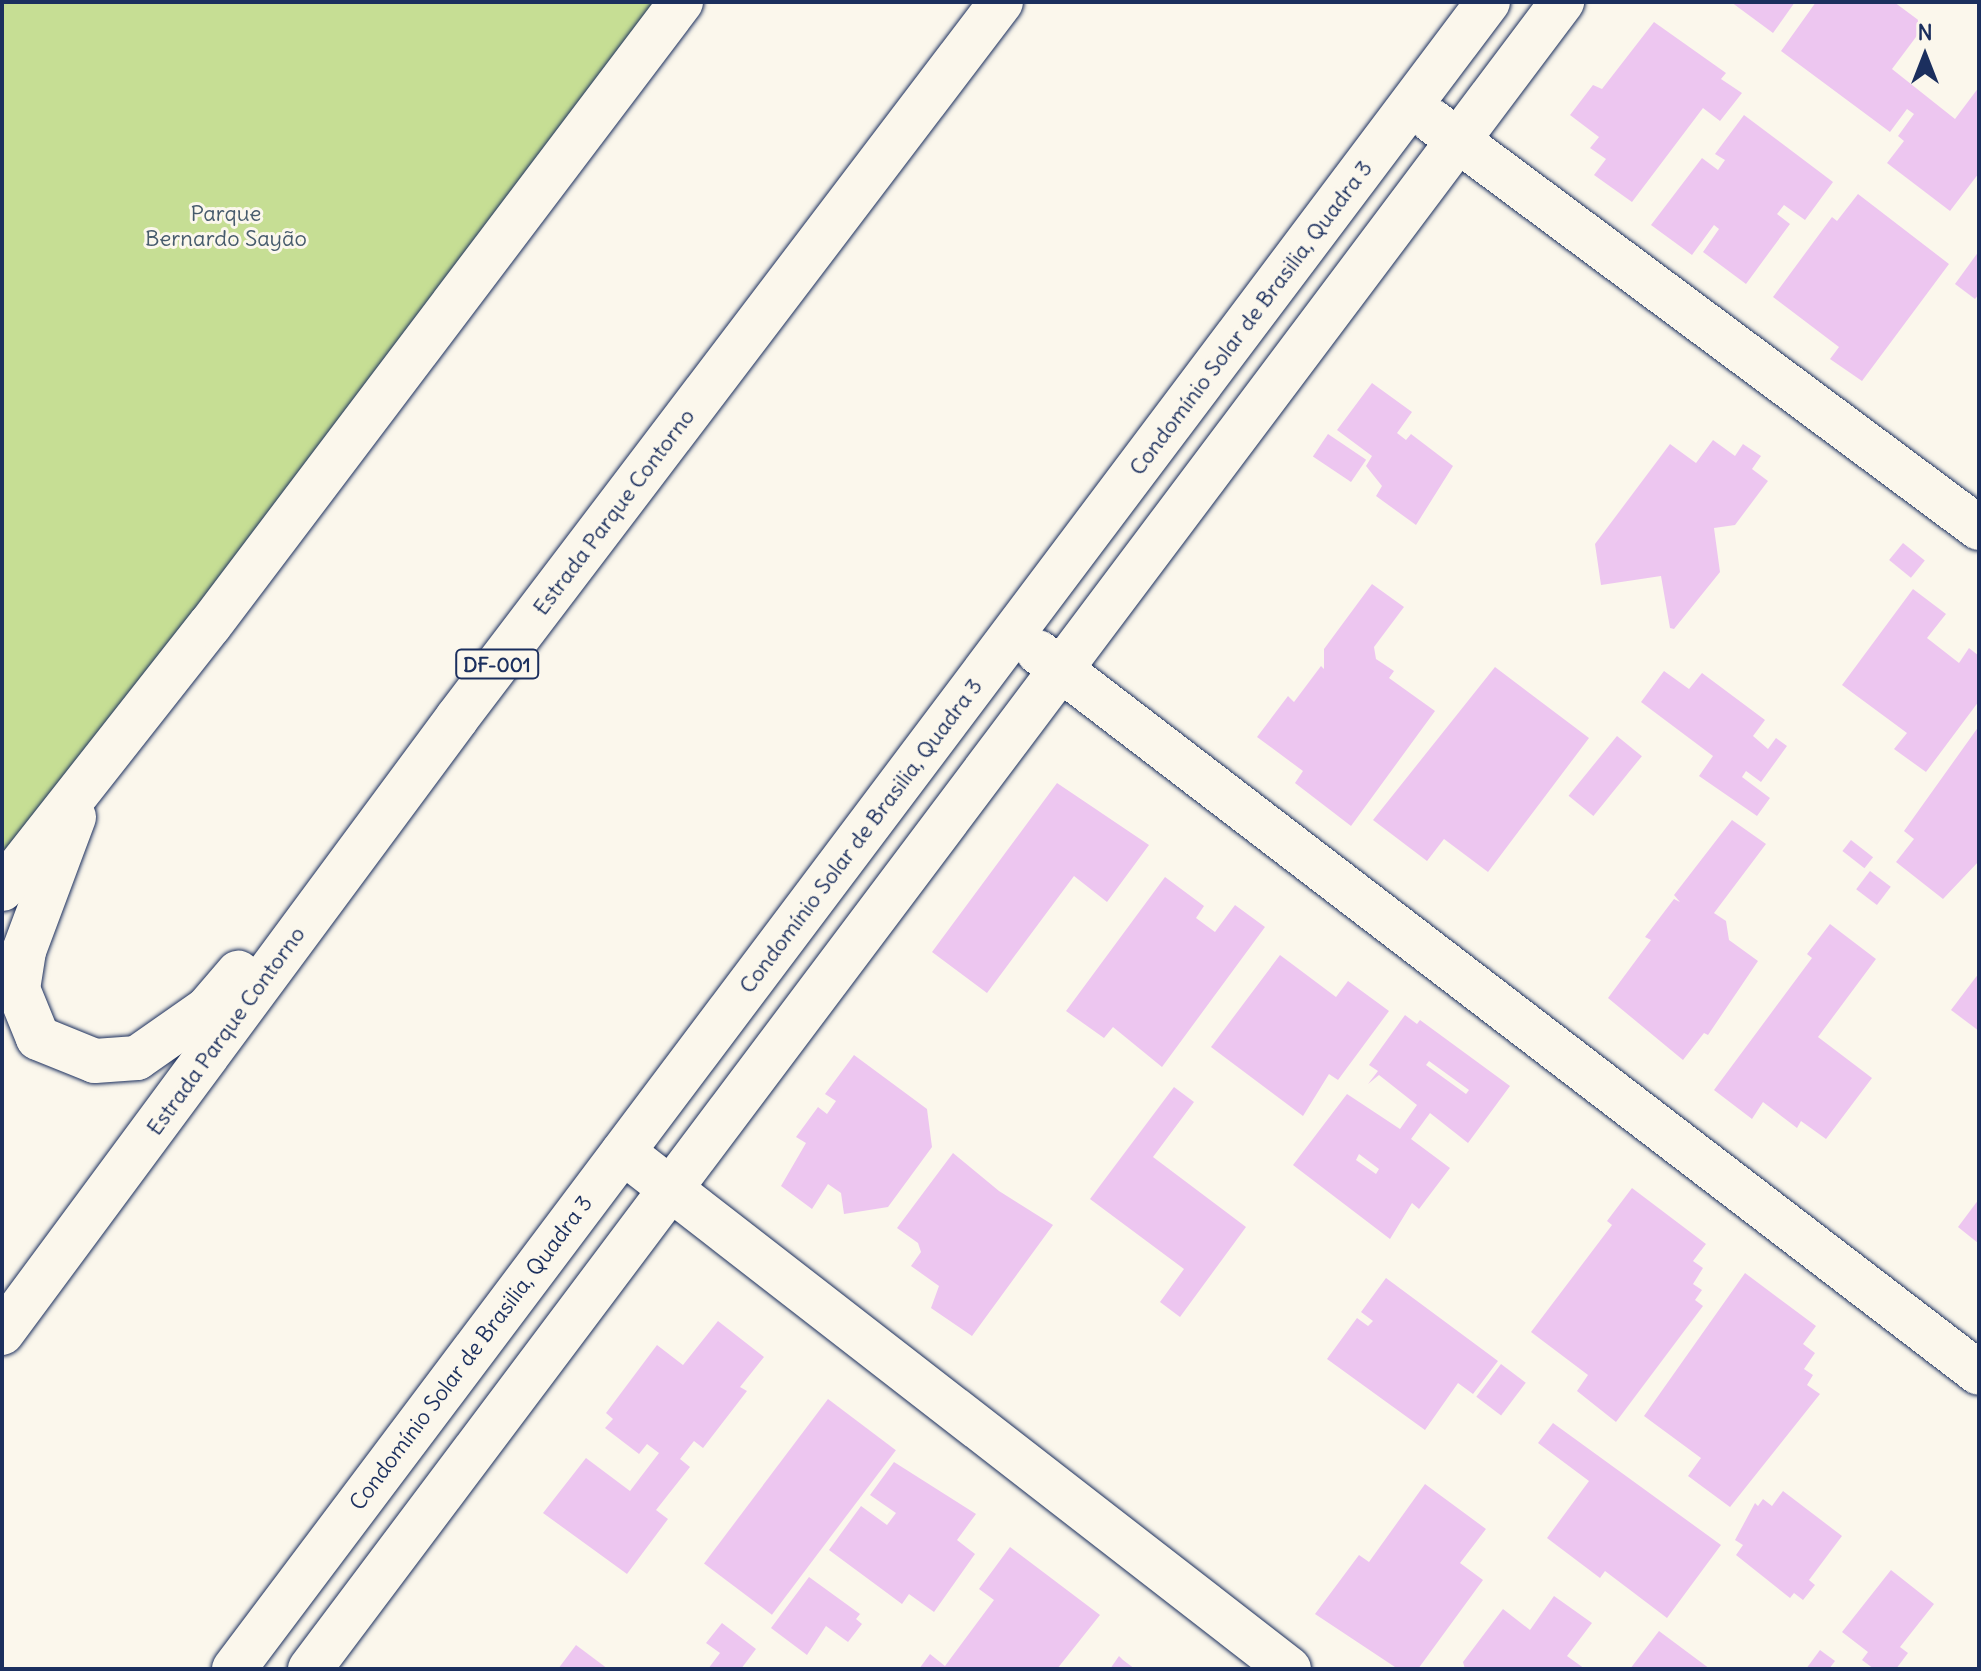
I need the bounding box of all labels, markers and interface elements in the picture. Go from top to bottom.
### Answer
north arrow [1885,16,1965,96]
text: N [1917,18,1933,46]
street label: Condomínio Solar de Brasilia, Quadra 3 [1124,155,1378,481]
park label: Parque Bernardo Sayão [145,200,307,252]
street label: Estrada Parque Contorno [528,404,700,620]
road number: DF-001 [455,648,539,680]
street label: Condomínio Solar de Brasilia, Quadra 3 [734,673,988,999]
street label: Estrada Parque Contorno [141,922,311,1140]
street label: Condomínio Solar de Brasilia, Quadra 3 [344,1190,598,1516]

